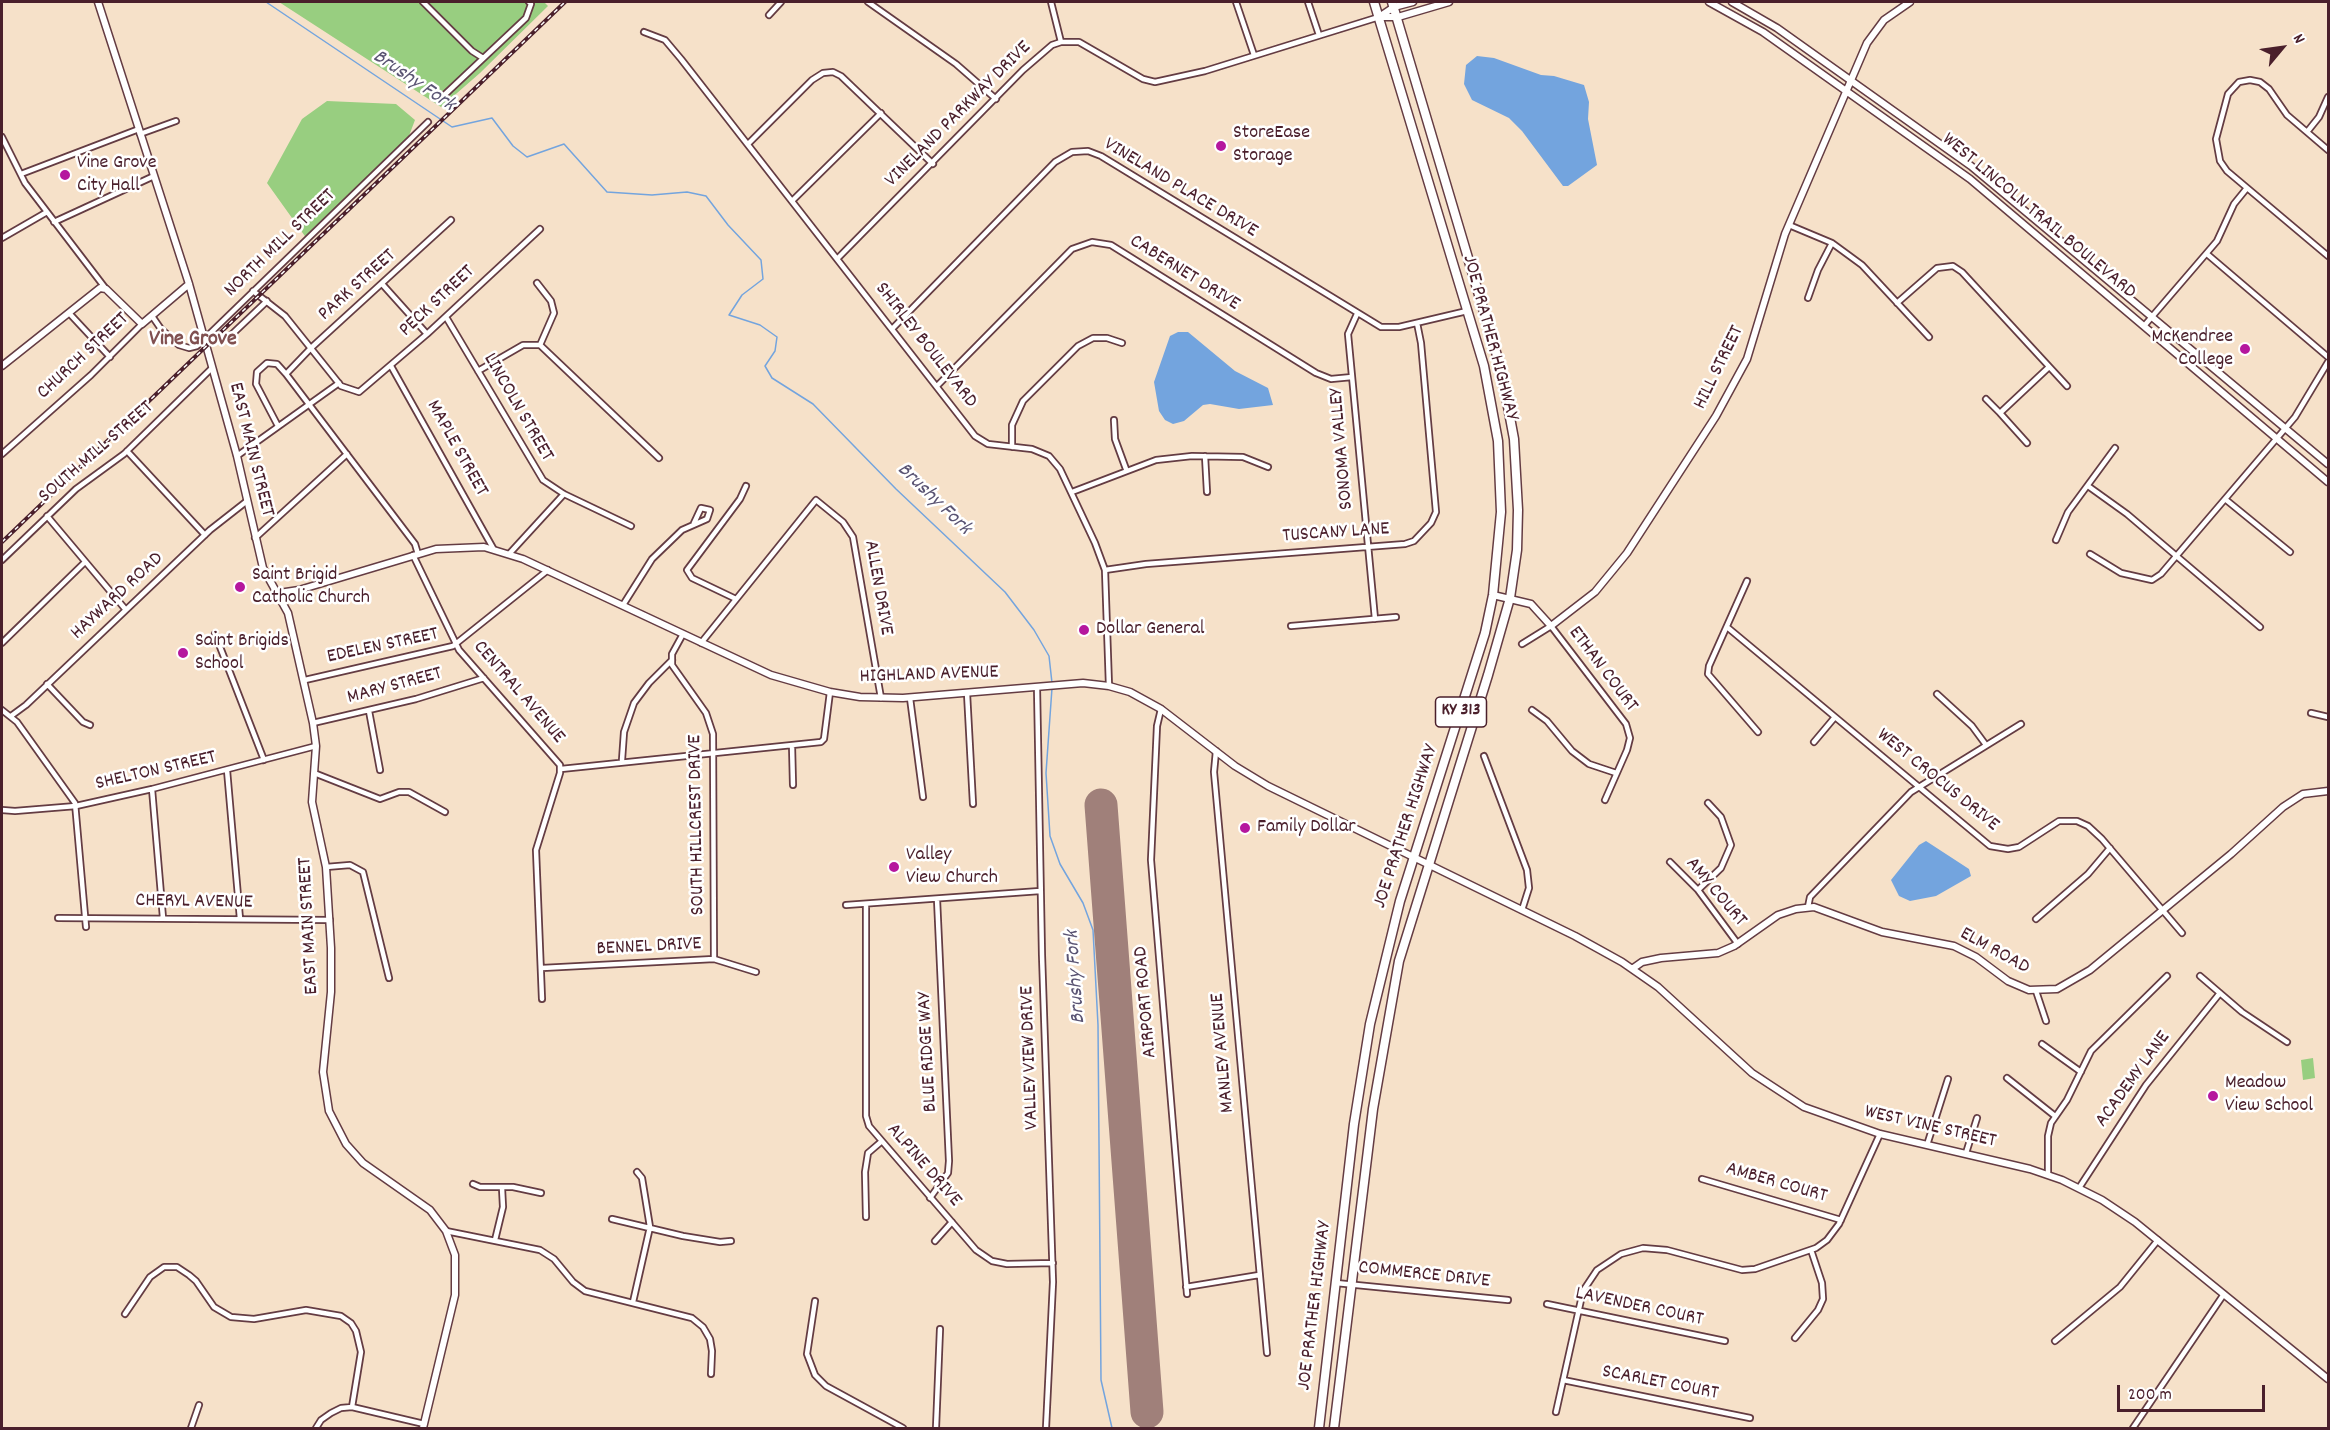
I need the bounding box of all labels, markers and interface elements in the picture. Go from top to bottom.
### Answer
north arrow [2252,18,2312,78]
text: N [2286,30,2310,48]
street label: VINELAND PARKWAY DRIVE [881,37,1037,193]
water label: Brushy Fork [367,45,459,119]
place label: StoreEase Storage [1233,122,1310,169]
street label: WEST LINCOLN TRAIL BOULEVARD [1936,129,2140,305]
street label: VINELAND PLACE DRIVE [1099,134,1261,244]
marker: StoreEase Storage [1214,139,1228,153]
place label: Vine Grove City Hall [77,152,156,199]
marker: Vine Grove City Hall [58,168,72,182]
street label: NORTH MILL STREET [220,185,342,303]
street label: CABERNET DRIVE [1124,231,1244,317]
street label: PARK STREET [314,245,402,327]
street label: JOE PRATHER HIGHWAY [1455,253,1523,423]
street label: PECK STREET [395,261,481,343]
street label: SHIRLEY BOULEVARD [869,278,981,414]
street label: CHURCH STREET [33,308,135,406]
street label: HILL STREET [1689,322,1751,414]
place label: McKendree College [2152,326,2233,373]
district label: Vine Grove [149,328,237,354]
marker: McKendree College [2238,342,2252,356]
street label: LINCOLN STREET [476,350,558,466]
street label: EAST MAIN STREET [222,380,278,520]
street label: SONOMA VALLEY [1326,387,1360,511]
street label: SOUTH MILL STREET [35,397,159,509]
street label: MAPLE STREET [420,397,492,501]
water label: Brushy Fork [891,458,975,542]
street label: TUSCANY LANE [1282,518,1390,550]
street label: ALLEN DRIVE [857,539,897,637]
street label: HAYWARD ROAD [67,548,169,646]
place label: Saint Brigid Catholic Church [252,564,370,611]
marker: Saint Brigid Catholic Church [233,580,247,594]
place label: Dollar General [1096,618,1205,642]
street label: ETHAN COURT [1562,622,1642,718]
marker: Dollar General [1077,623,1091,637]
street label: EDELEN STREET [325,624,441,670]
place label: Saint Brigids School [195,630,289,677]
street label: CENTRAL AVENUE [467,637,569,749]
marker: Saint Brigids School [176,646,190,660]
street label: HIGHLAND AVENUE [859,662,999,690]
street label: MARY STREET [345,663,445,711]
road number: KY 313 [1436,697,1486,727]
street label: WEST CROCUS DRIVE [1871,724,2003,838]
street label: SOUTH HILLCREST DRIVE [684,734,712,916]
street label: JOE PRATHER HIGHWAY [1369,742,1445,912]
street label: SHELTON STREET [93,746,219,798]
place label: Family Dollar [1257,816,1356,840]
marker: Family Dollar [1238,821,1252,835]
place label: Valley View Church [906,844,998,891]
street label: AMY COURT [1679,853,1751,933]
street label: EAST MAIN STREET [294,857,326,995]
marker: Valley View Church [887,860,901,874]
street label: CHERYL AVENUE [135,890,253,916]
street label: ELM ROAD [1955,923,2033,981]
water label: Brushy Fork [1061,929,1093,1025]
street label: BENNEL DRIVE [596,933,702,963]
street label: AIRPORT ROAD [1130,945,1164,1059]
street label: VALLEY VIEW DRIVE [1016,986,1046,1130]
street label: BLUE RIDGE WAY [914,991,944,1113]
street label: MANLEY AVENUE [1207,992,1241,1114]
street label: ACADEMY LANE [2091,1027,2177,1133]
place label: Meadow View School [2225,1072,2313,1119]
marker: Meadow View School [2206,1089,2220,1103]
street label: WEST VINE STREET [1862,1101,1998,1155]
street label: ALPINE DRIVE [880,1119,966,1213]
street label: AMBER COURT [1723,1158,1829,1210]
street label: JOE PRATHER HIGHWAY [1294,1220,1338,1392]
street label: COMMERCE DRIVE [1357,1257,1491,1295]
street label: LAVENDER COURT [1573,1283,1705,1333]
street label: SCARLET COURT [1600,1361,1720,1407]
scale bar [2120,1373,2268,1411]
text: 200 m [2128,1383,2172,1408]

